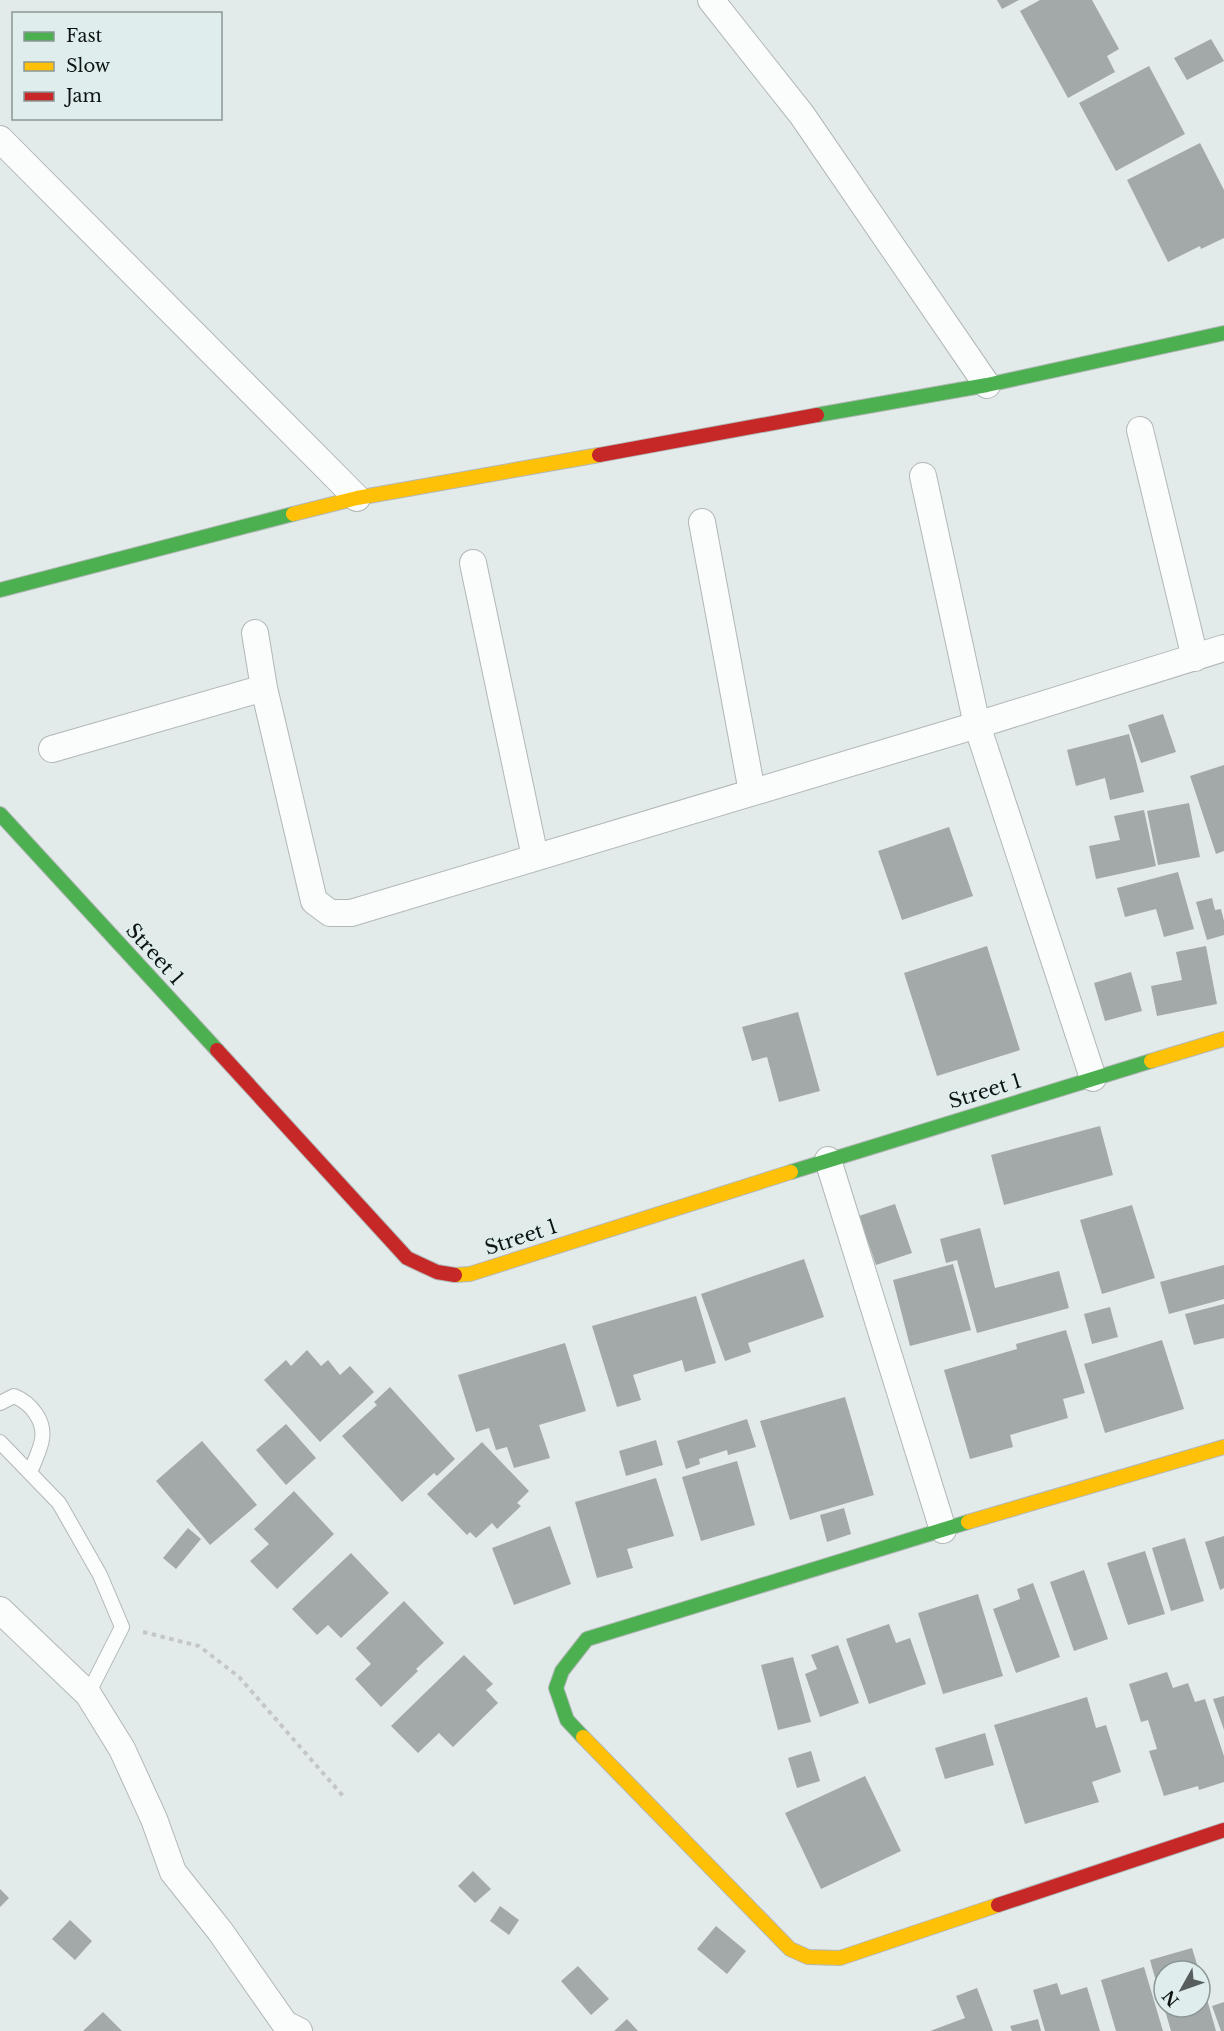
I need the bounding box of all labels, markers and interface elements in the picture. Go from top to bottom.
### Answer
legend [12,12,222,120]
text: Fast [66,25,103,47]
text: Slow [66,55,111,77]
text: Jam [64,85,102,107]
street label: Street 1 [121,918,189,990]
street label: Street 1 [946,1069,1024,1113]
street label: Street 1 [482,1214,560,1260]
north arrow [1152,1959,1212,2019]
text: N [1158,1986,1183,2011]

